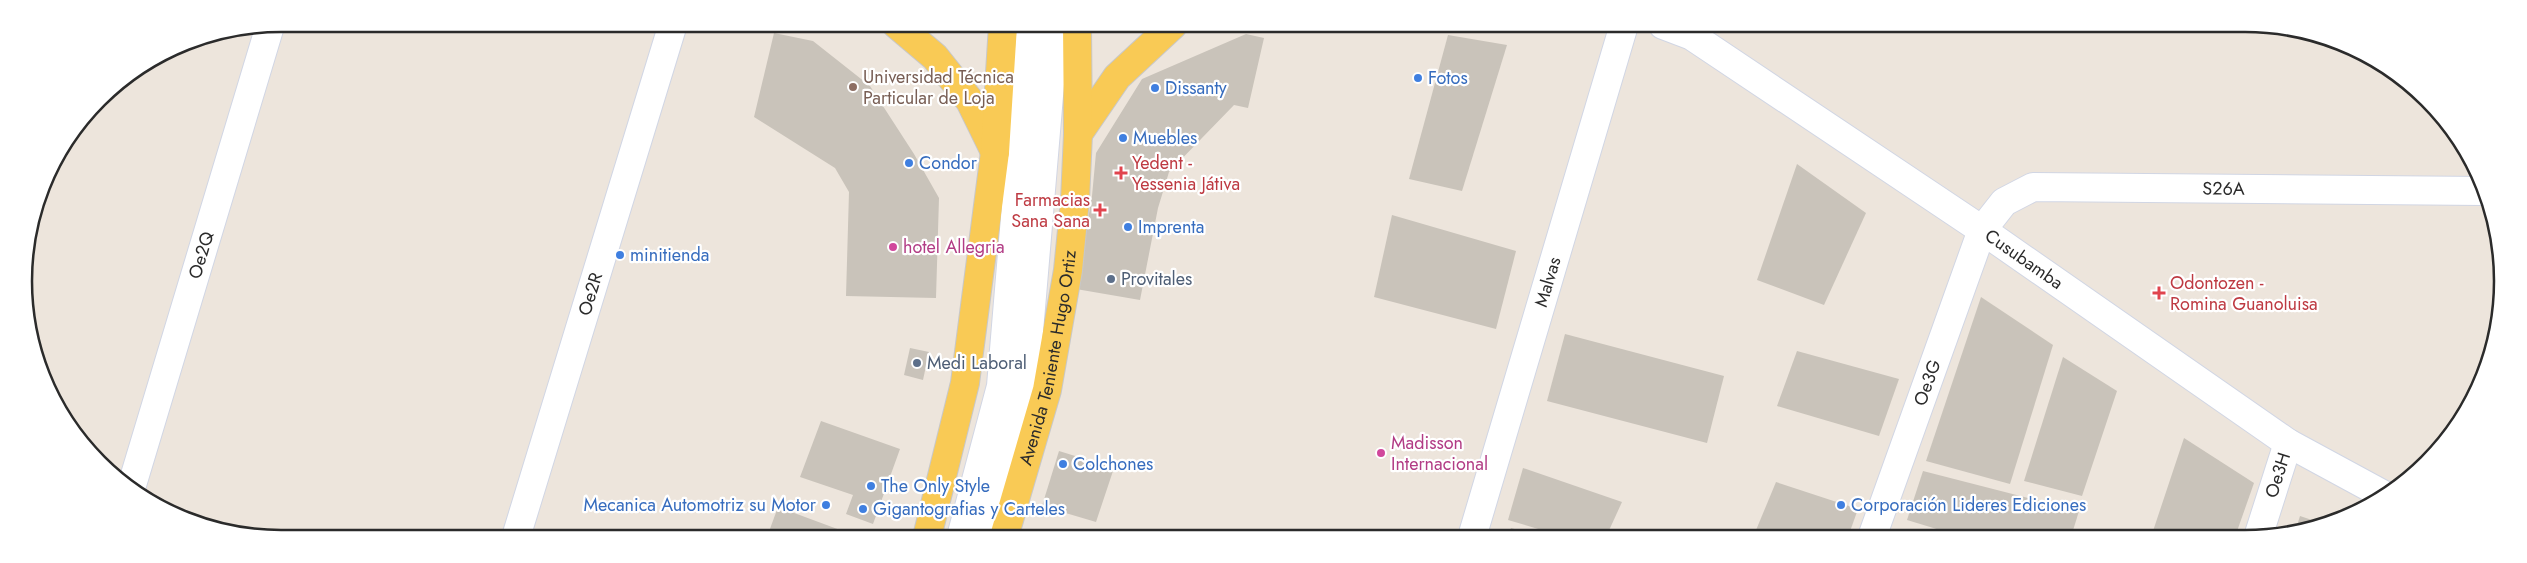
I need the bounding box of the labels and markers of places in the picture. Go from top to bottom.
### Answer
place label: Universidad Técnica Particular de Loja [863,64,1014,111]
place label: Fotos [1428,65,1468,91]
marker: Fotos [1412,72,1424,84]
place label: Dissanty [1165,75,1227,101]
marker: Universidad Técnica Particular de Loja [847,81,859,93]
marker: Dissanty [1149,82,1161,94]
place label: Muebles [1133,125,1197,151]
marker: Muebles [1117,132,1129,144]
place label: Condor [919,150,978,176]
place label: Yedent - Yessenia Játiva [1132,150,1240,197]
marker: Condor [903,157,915,169]
marker: Yedent - Yessenia Játiva [1114,166,1128,180]
place label: Farmacias Sana Sana [1011,187,1090,234]
marker: Farmacias Sana Sana [1094,204,1106,216]
place label: Imprenta [1138,214,1204,240]
marker: Imprenta [1122,221,1134,233]
place label: hotel Allegria [903,234,1005,260]
marker: hotel Allegria [887,241,899,253]
place label: minitienda [630,242,710,268]
marker: minitienda [614,249,626,261]
place label: Provitales [1121,266,1192,292]
place label: Odontozen - Romina Guanoluisa [2170,270,2318,317]
marker: Provitales [1105,273,1117,285]
marker: Odontozen - Romina Guanoluisa [2152,286,2166,300]
place label: Medi Laboral [927,350,1027,376]
marker: Medi Laboral [911,357,923,369]
place label: Madisson Internacional [1391,430,1488,477]
marker: Madisson Internacional [1375,447,1387,459]
place label: Colchones [1073,451,1153,477]
marker: Colchones [1057,458,1069,470]
place label: The Only Style [881,473,990,499]
marker: The Only Style [865,480,877,492]
place label: Mecanica Automotriz su Motor [583,492,817,518]
place label: Corporación Lideres Ediciones [1851,492,2086,518]
place label: Gigantografias y Carteles [873,496,1065,522]
marker: Mecanica Automotriz su Motor [820,499,832,511]
marker: Corporación Lideres Ediciones [1835,499,1847,511]
marker: Gigantografias y Carteles [857,503,869,515]

